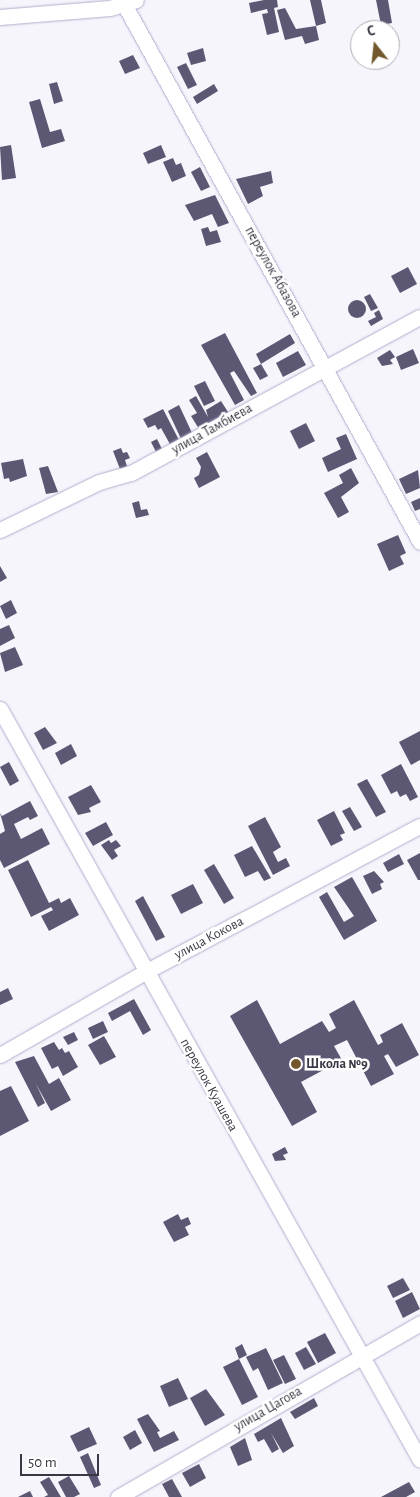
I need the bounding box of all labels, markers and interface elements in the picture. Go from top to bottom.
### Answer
north arrow [350,20,400,70]
text: С [365,24,377,39]
street label: переулок Абазова [241,224,305,320]
street label: улица Тамбиева [169,400,255,458]
street label: улица Кокова [172,913,246,963]
street label: переулок Куашева [176,1036,242,1134]
place label: Школа №9 [306,1056,368,1072]
marker: Школа №9 [290,1058,302,1070]
street label: улица Цагова [231,1383,305,1435]
scale bar [22,1444,101,1476]
text: 50 m [28,1455,57,1470]

